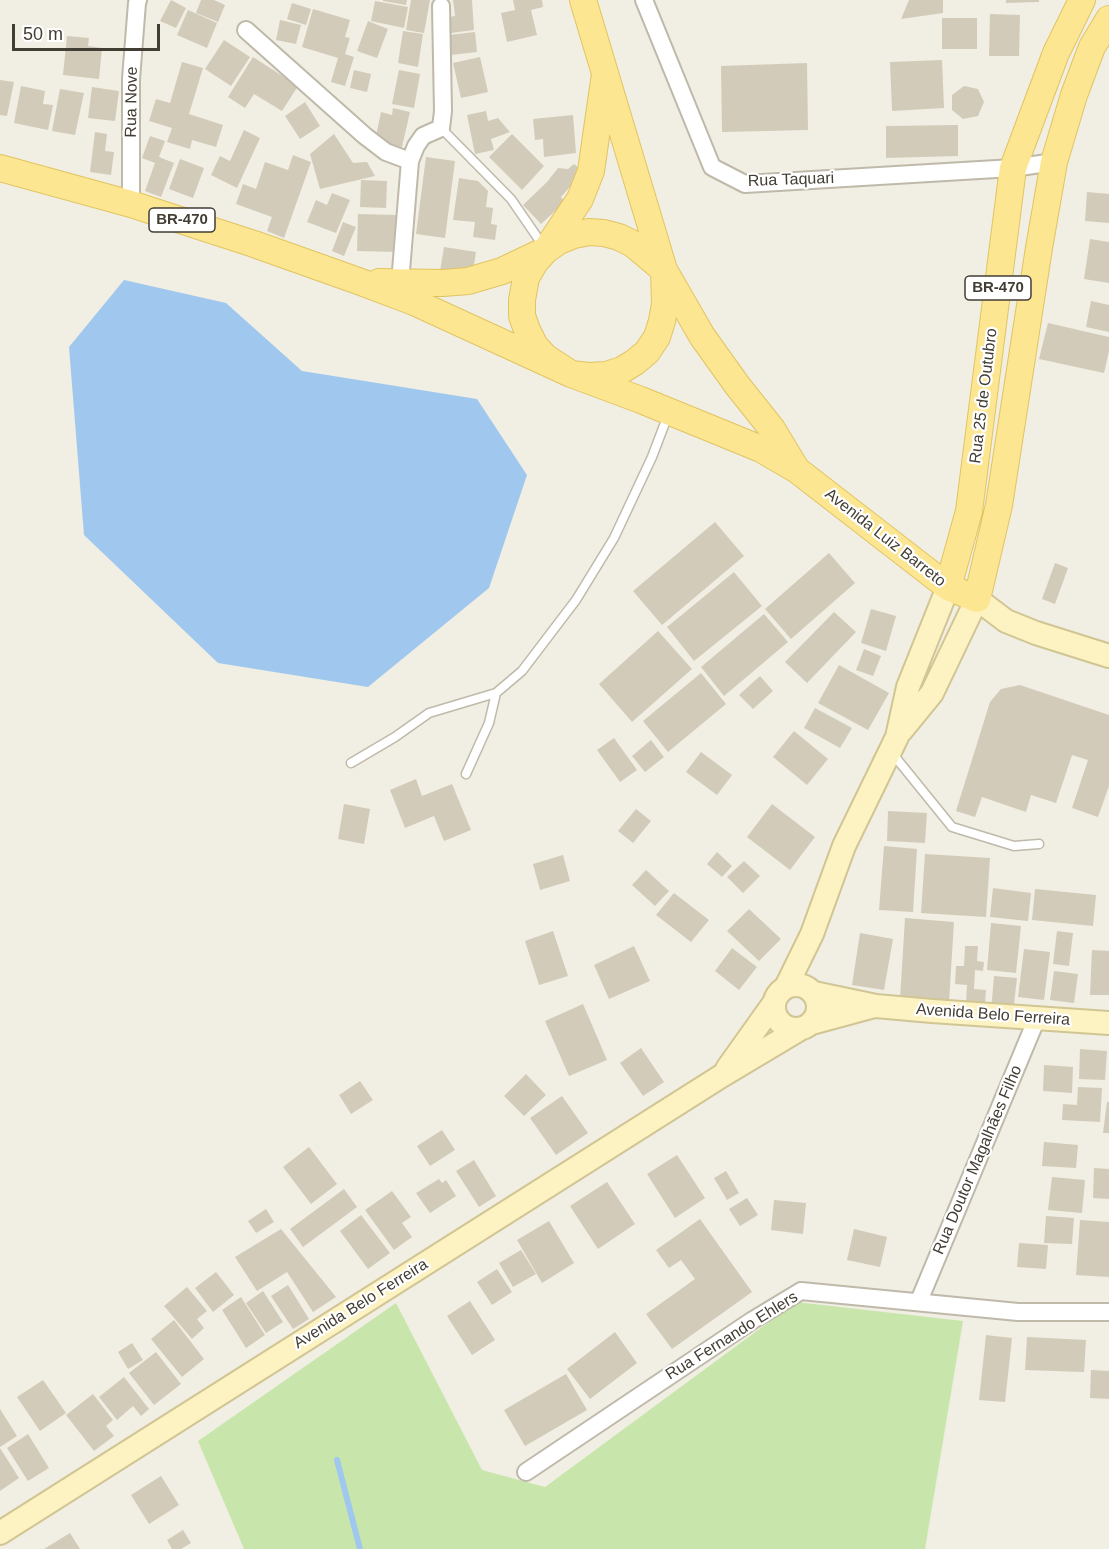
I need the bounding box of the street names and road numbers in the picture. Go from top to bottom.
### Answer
street label: Rua Nove [122,66,142,138]
street label: Rua Taquari [748,169,834,191]
road number: BR-470 [149,208,215,232]
road number: BR-470 [965,276,1031,300]
street label: Rua 25 de Outubro [966,327,1002,465]
street label: Avenida Luiz Barreto [821,485,949,591]
street label: Avenida Belo Ferreira [915,1000,1071,1030]
street label: Rua Doutor Magalhães Filho [929,1063,1027,1257]
street label: Avenida Belo Ferreira [290,1255,432,1353]
street label: Rua Fernando Ehlers [662,1288,802,1384]

